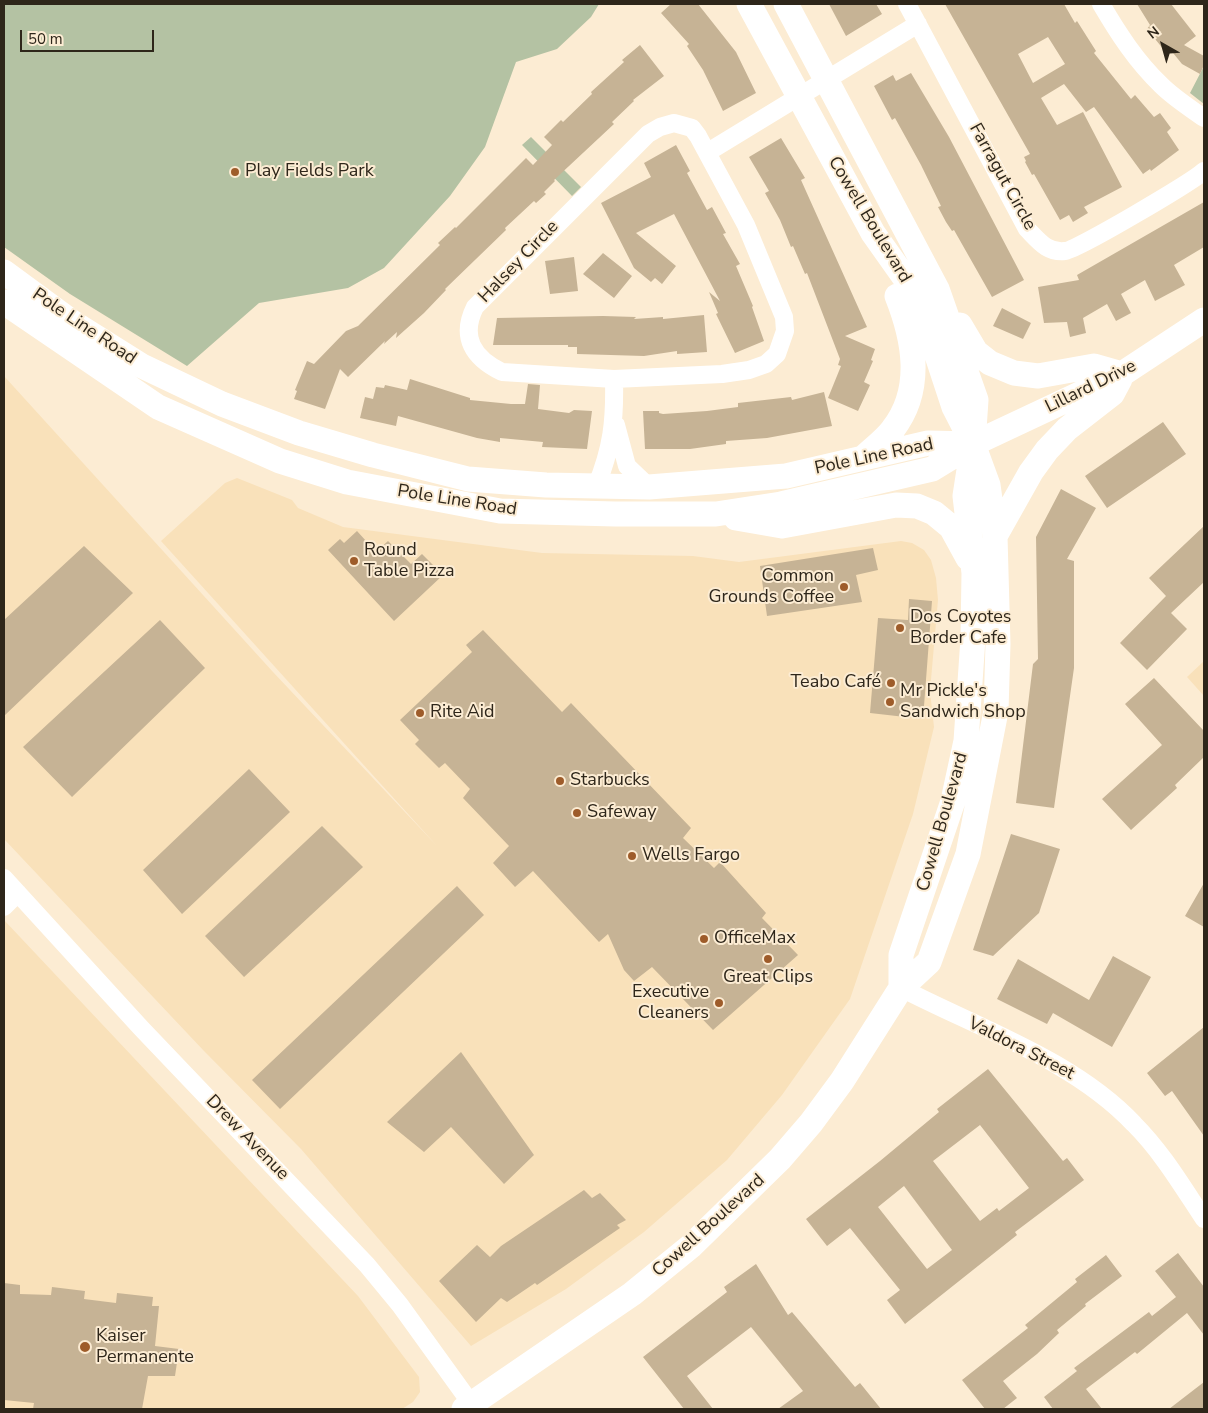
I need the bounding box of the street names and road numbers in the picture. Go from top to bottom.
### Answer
street label: Farragut Circle [964,120,1040,234]
street label: Cowell Boulevard [823,153,915,287]
street label: Halsey Circle [474,216,564,308]
street label: Pole Line Road [28,284,140,370]
street label: Lillard Drive [1042,356,1140,418]
street label: Pole Line Road [813,434,935,480]
street label: Pole Line Road [396,481,518,521]
street label: Cowell Boulevard [913,750,973,894]
street label: Valdora Street [964,1013,1078,1085]
street label: Drew Avenue [201,1091,293,1185]
street label: Cowell Boulevard [648,1170,770,1282]

